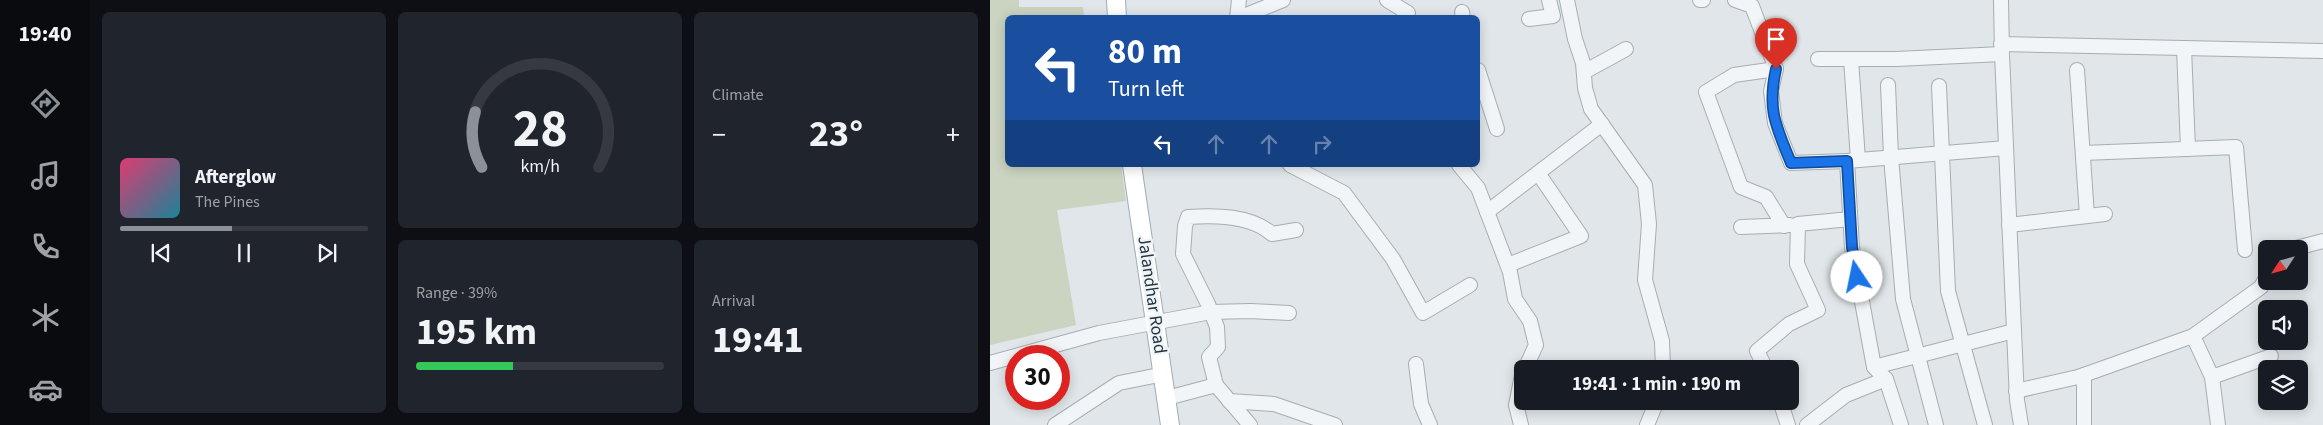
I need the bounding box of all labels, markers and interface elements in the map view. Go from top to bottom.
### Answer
text: 19:40 [18,18,72,50]
pin [1755,18,1797,69]
icon: arrive [1762,25,1790,53]
text: 80 m [1108,27,1182,77]
icon: left [1025,35,1090,100]
text: Turn left [1108,73,1184,105]
text: Climate [712,84,763,106]
icon: directions [28,86,63,121]
text: 28 [513,93,567,167]
text: 23° [809,107,863,161]
text: − [712,115,726,155]
text: + [946,115,960,155]
icon: left [1149,130,1177,158]
icon: ahead [1202,130,1230,158]
icon: ahead [1255,130,1283,158]
icon: right [1308,130,1336,158]
text: km/h [520,154,560,179]
icon: music [28,158,63,193]
text: Afterglow [195,164,276,191]
text: The Pines [195,191,260,213]
icon: phone [28,229,63,264]
street label: Jalandhar Road [1131,235,1173,355]
icon: previous [147,239,175,267]
icon: pause [230,239,258,267]
icon: next [313,239,341,267]
north arrow [2258,240,2308,290]
map controls [2258,240,2308,410]
position arrow [1830,250,1882,302]
text: Range · 39% [416,282,497,304]
text: Arrival [712,290,755,312]
icon: climate [28,300,63,335]
button: sound [2258,300,2308,350]
text: 195 km [416,305,537,359]
text: 19:41 [712,313,804,367]
speed limit sign: 30 [1005,345,1070,410]
button: layers [2258,360,2308,410]
text: 19:41 · 1 min · 190 m [1572,371,1741,398]
icon: car [28,372,63,407]

